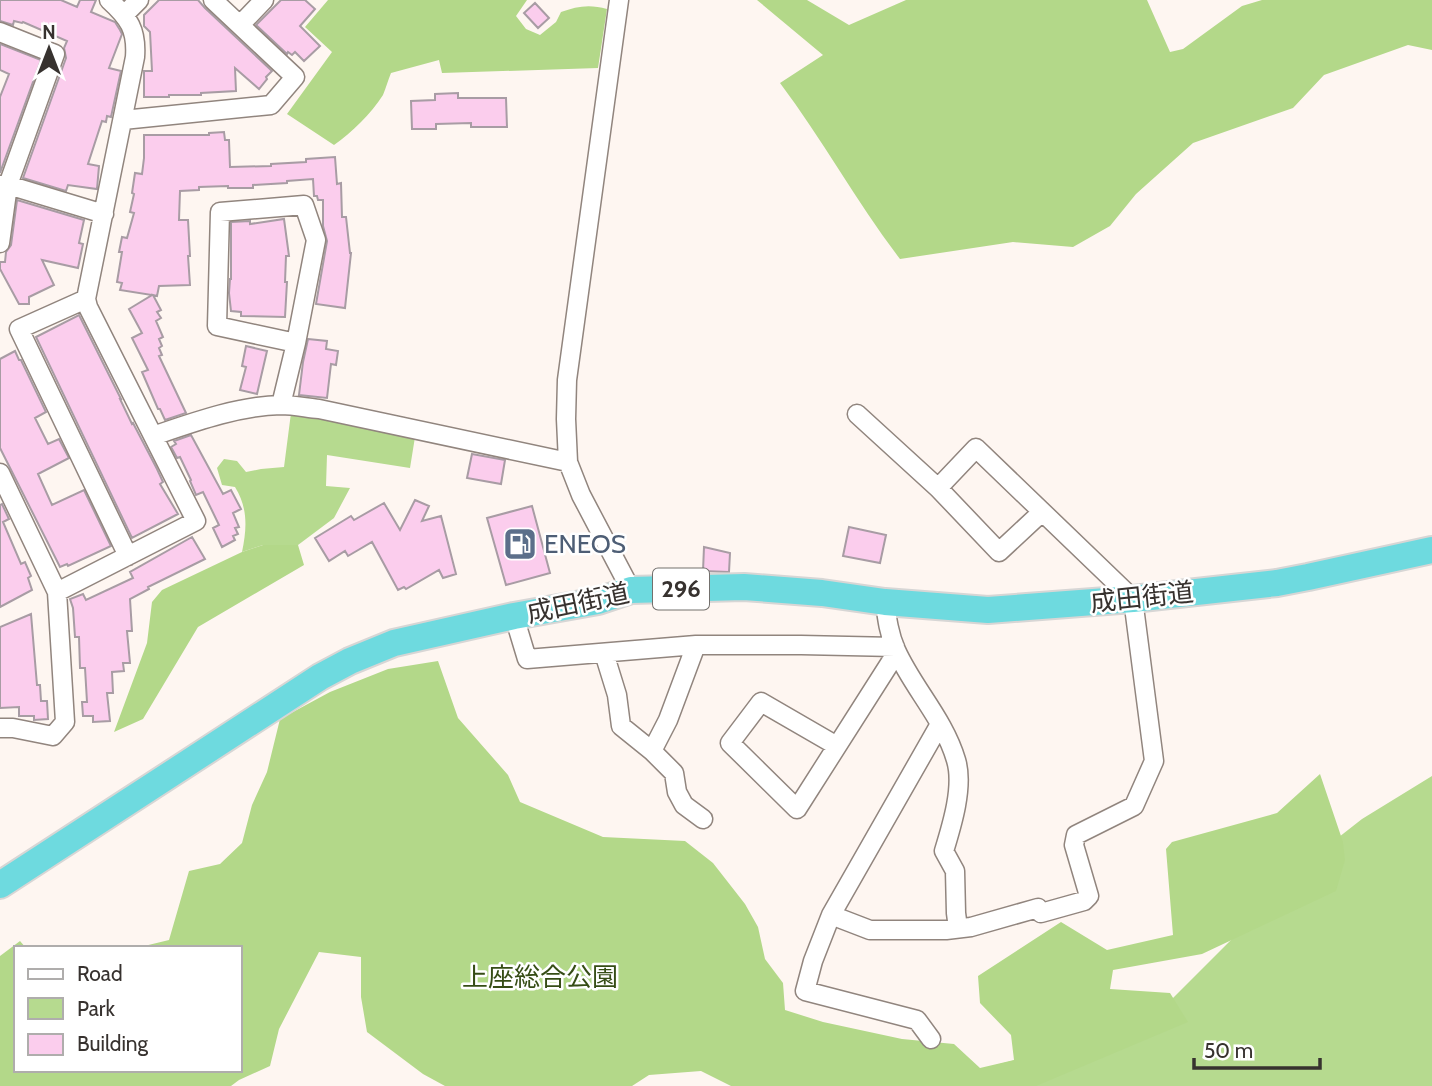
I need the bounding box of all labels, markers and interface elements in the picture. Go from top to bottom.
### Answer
north arrow [14,14,84,84]
text: N [42,21,56,44]
fuel station icon: ENEOS [501,525,539,563]
place label: ENEOS [544,528,626,560]
road number: 296 [653,568,709,610]
street label: 成田街道 [1089,576,1195,618]
street label: 成田街道 [524,577,632,629]
legend [14,946,242,1072]
text: Road [77,961,123,986]
park label: 上座総合公園 [462,961,618,993]
text: Park [77,996,115,1021]
scale bar [1194,1026,1320,1070]
text: Building [77,1031,149,1056]
text: 50 m [1204,1038,1253,1063]

